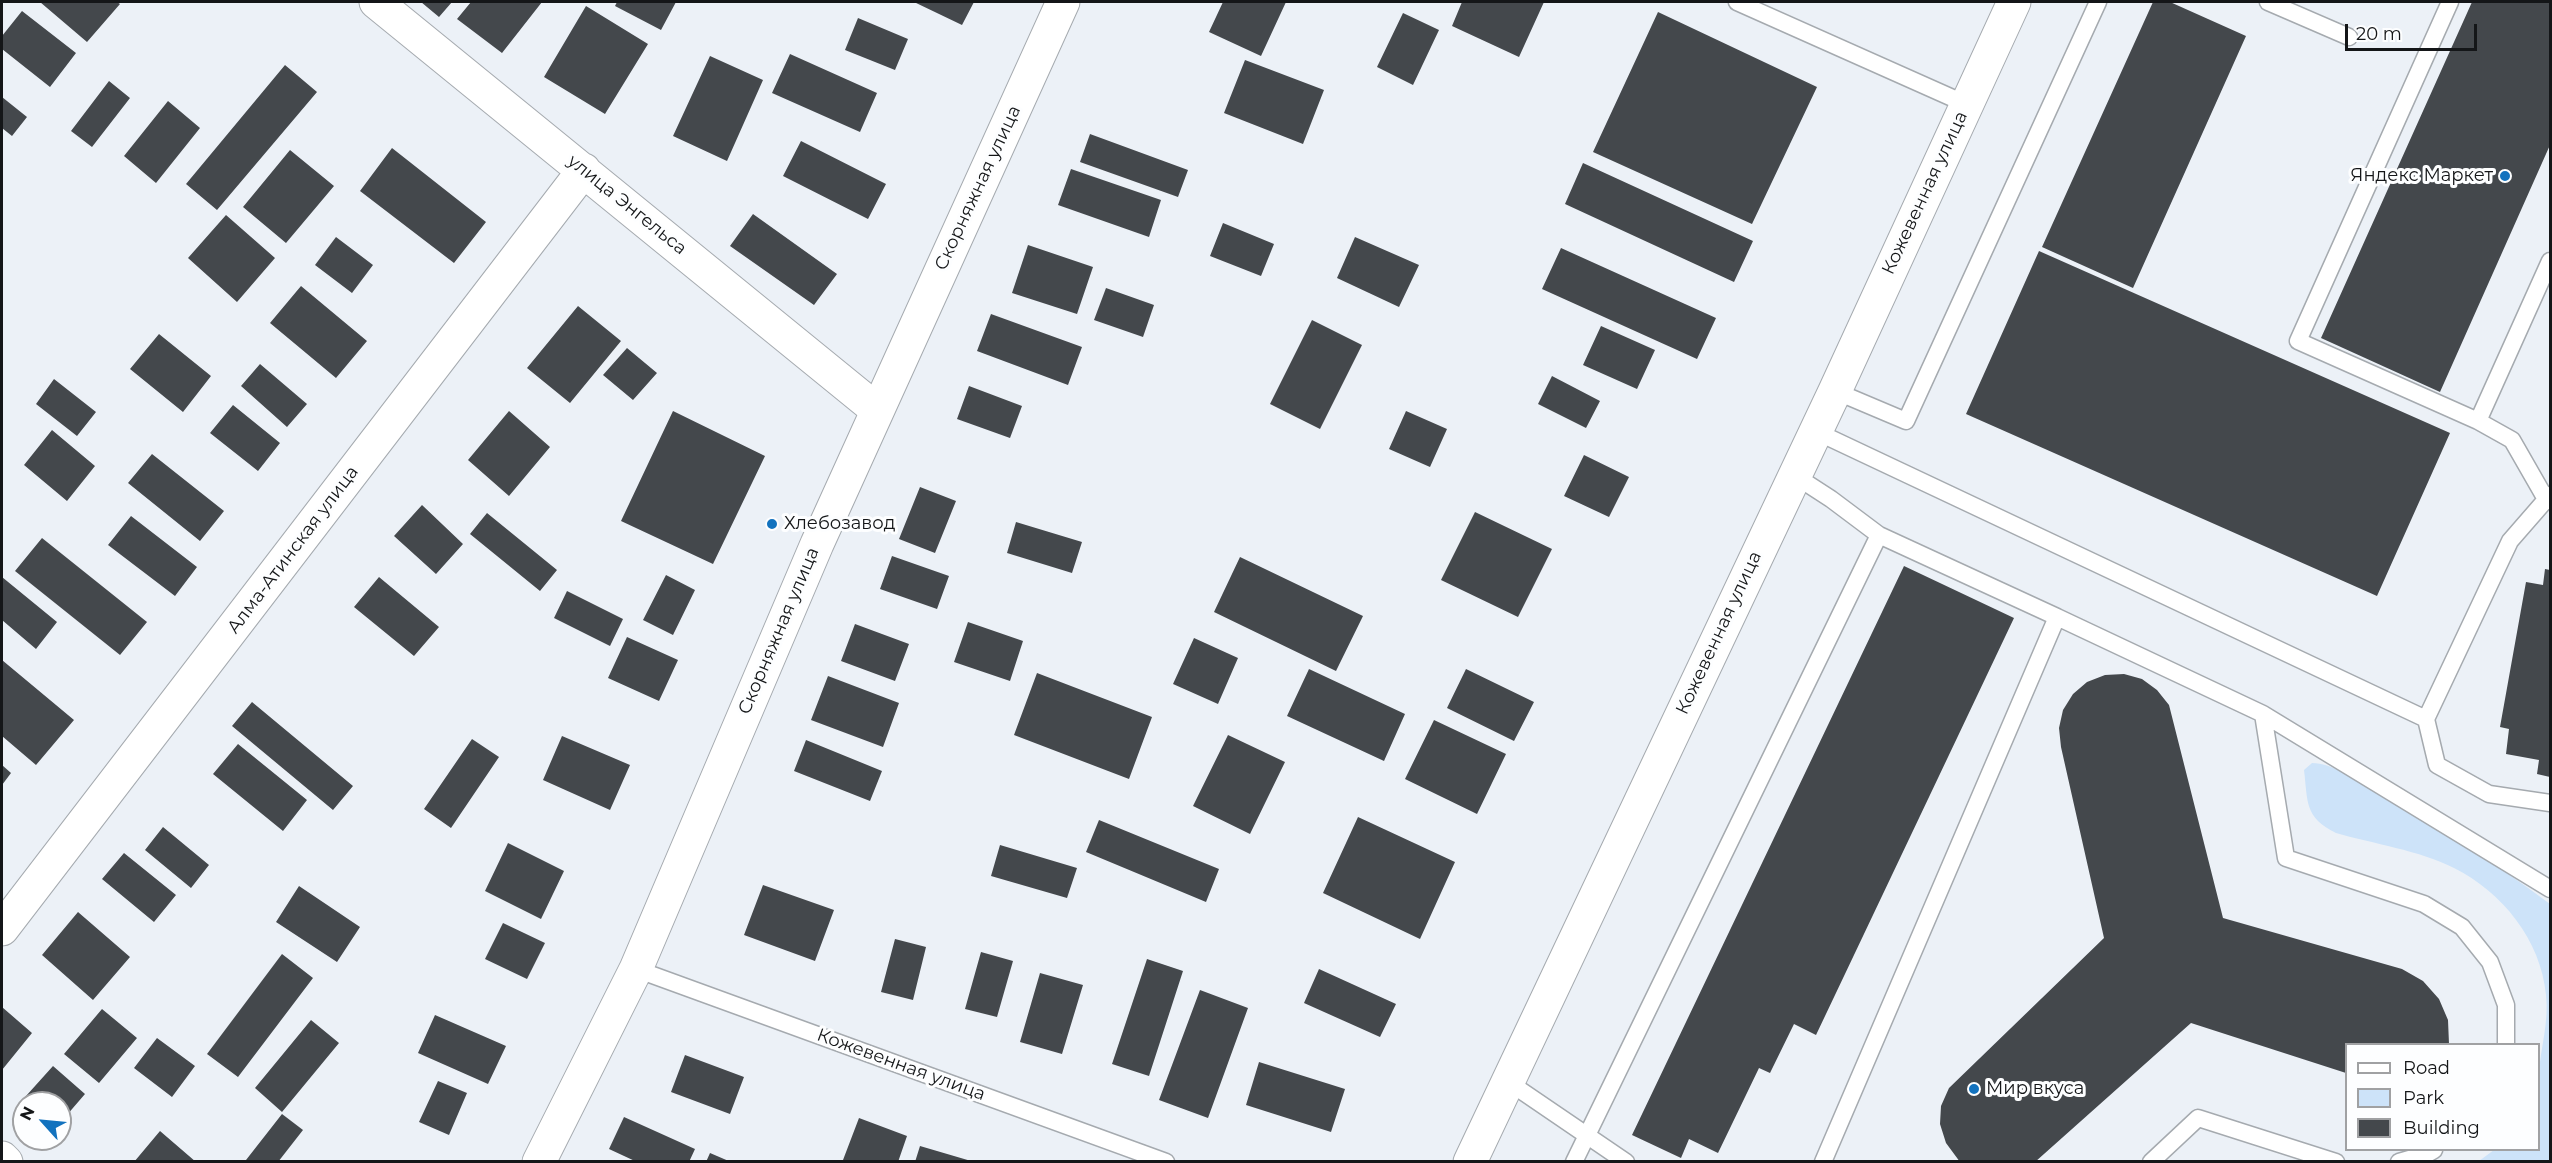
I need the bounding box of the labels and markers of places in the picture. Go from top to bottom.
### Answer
place label: Яндекс Маркет [2350,165,2493,187]
marker: Яндекс Маркет [2498,169,2512,183]
place label: Хлебозавод [784,513,895,535]
marker: Хлебозавод [765,517,779,531]
place label: Мир вкуса [1986,1078,2084,1100]
marker: Мир вкуса [1967,1082,1981,1096]

